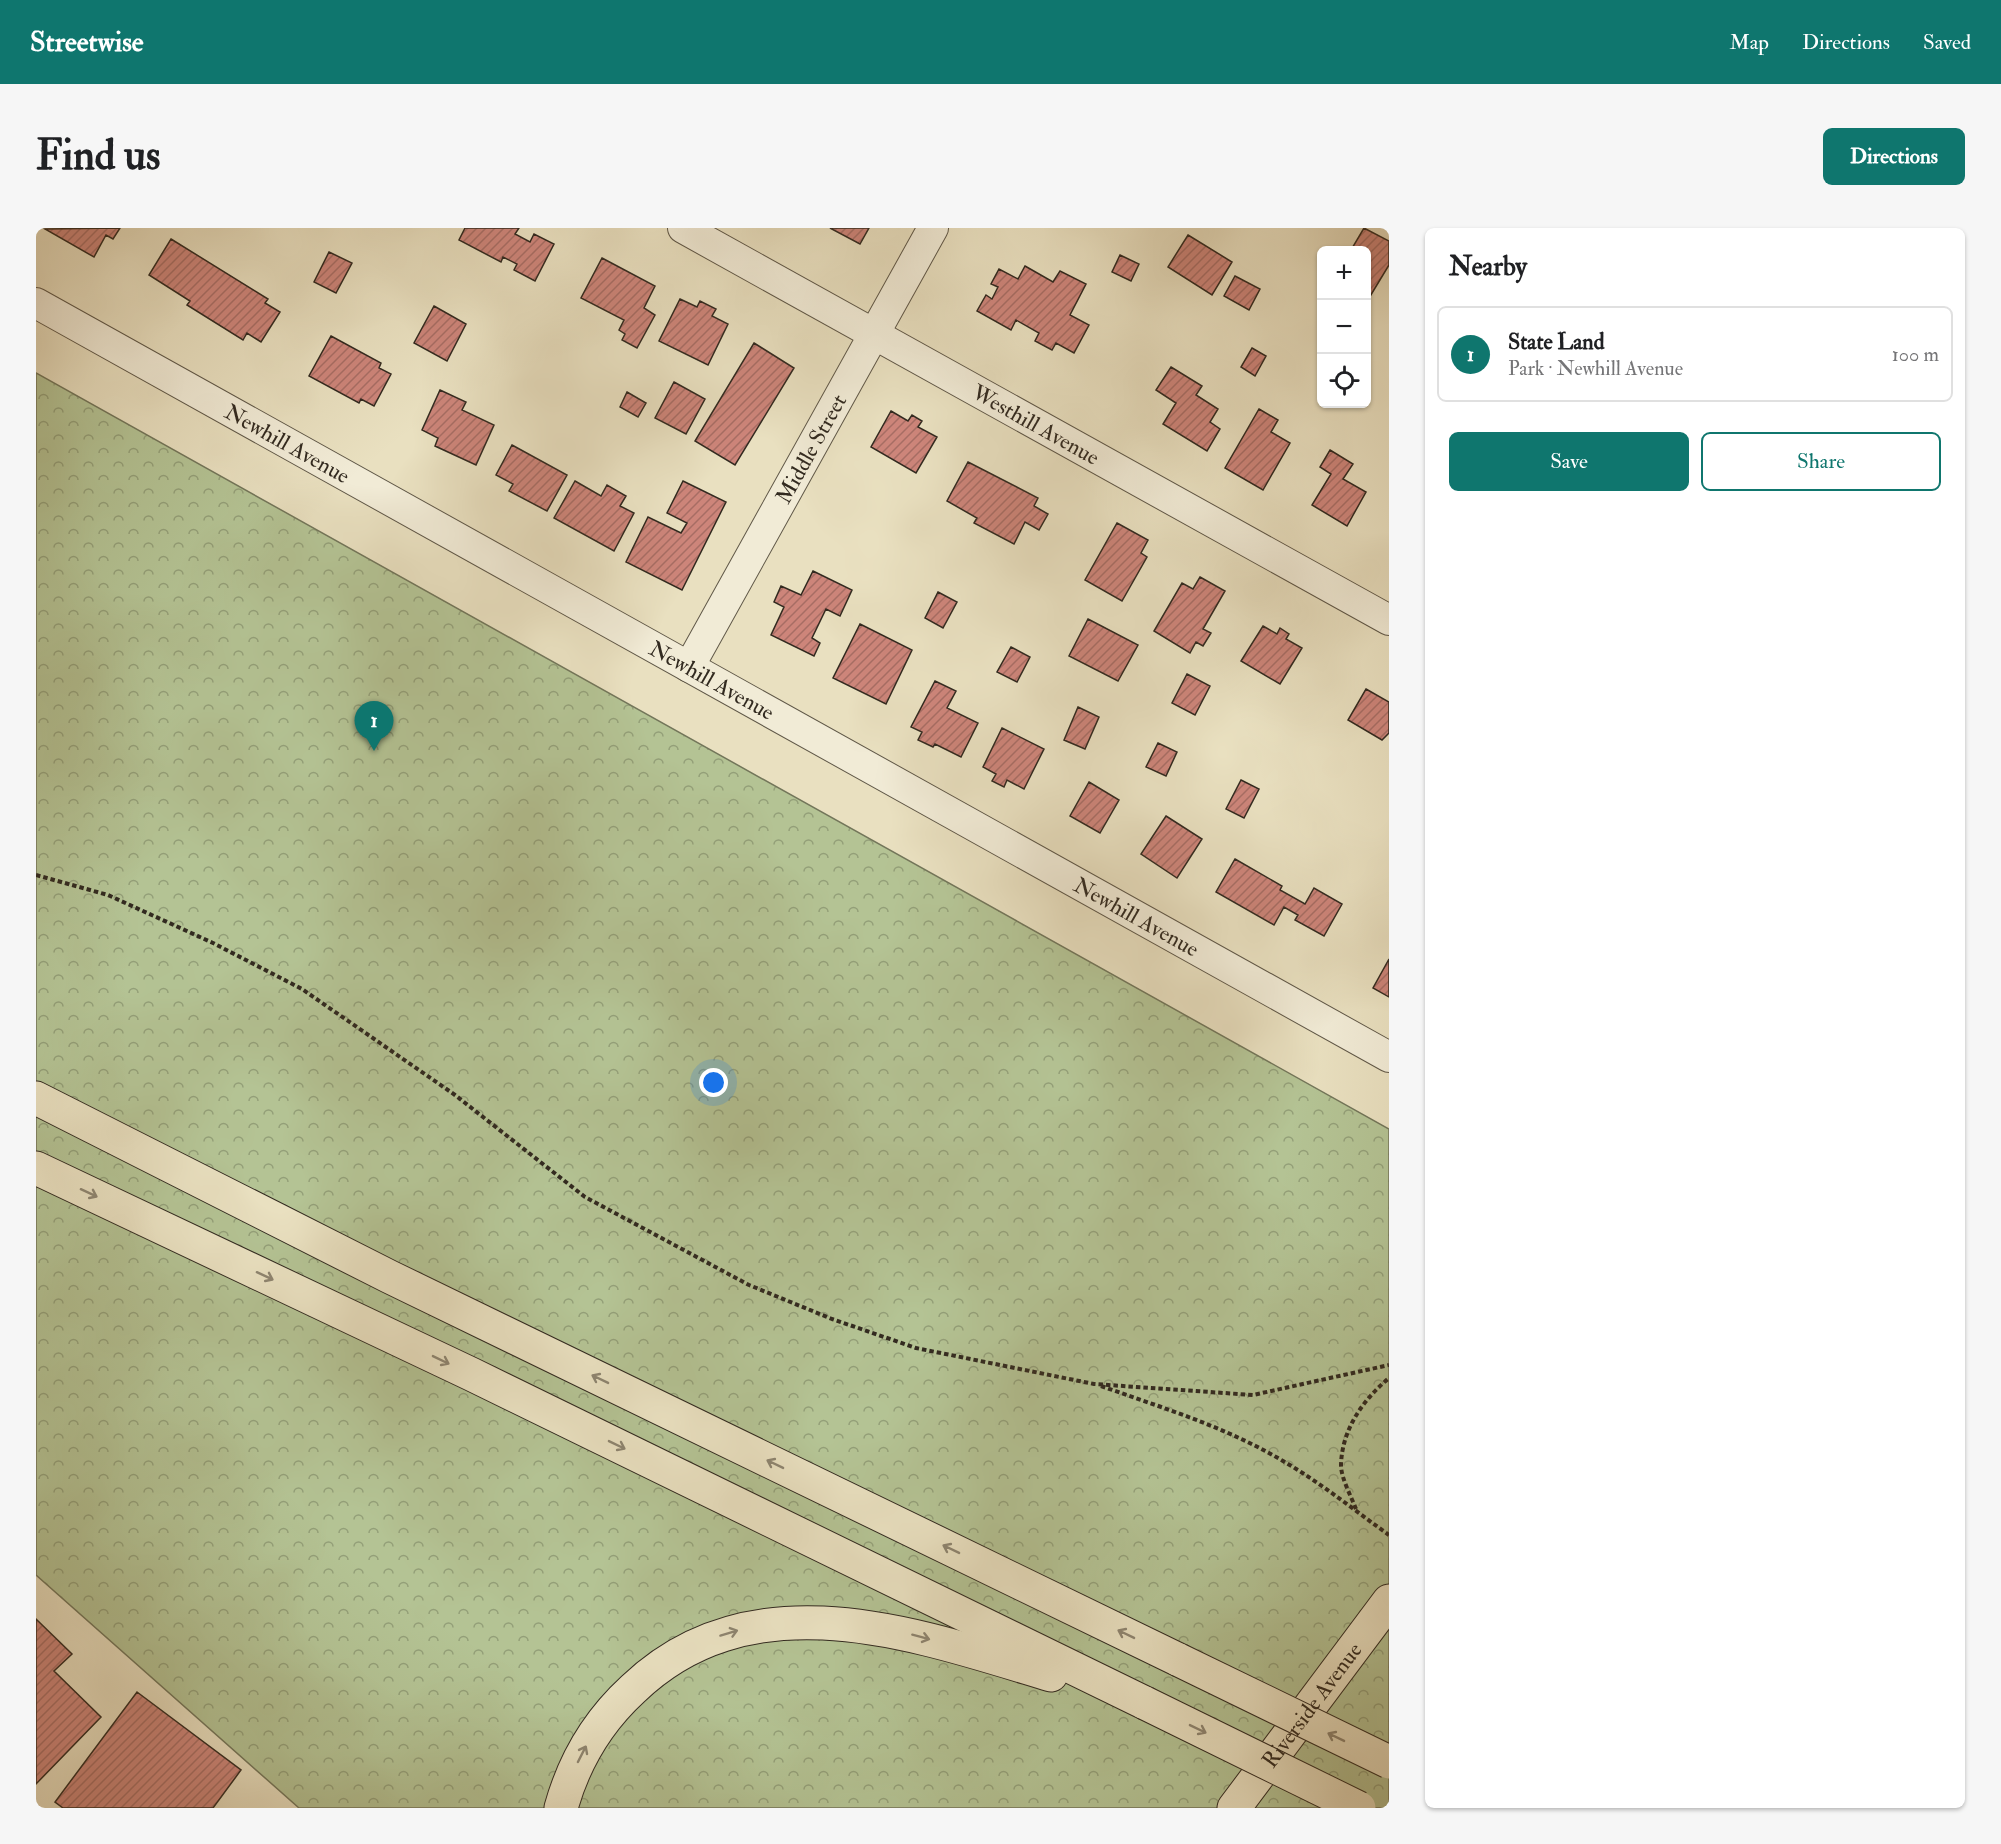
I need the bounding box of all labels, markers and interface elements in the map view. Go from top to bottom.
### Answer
text: Streetwise [30,25,144,60]
text: Map [1729,29,1769,56]
text: Directions [1802,29,1890,56]
text: Saved [1923,29,1971,56]
button: Directions [1823,128,1965,185]
text: Find us [36,130,160,182]
map controls [1317,246,1371,408]
button: + [1317,246,1371,300]
text: Nearby [1449,251,1527,283]
button: − [1317,300,1371,354]
text: State Land [1508,328,1604,356]
text: 1 [1467,342,1474,367]
text: 100 m [1892,342,1939,367]
button: locate [1317,354,1371,408]
text: Park · Newhill Avenue [1508,356,1683,381]
street label: Westhill Avenue [966,378,1104,472]
street label: Middle Street [770,389,853,509]
street label: Newhill Avenue [220,398,355,490]
button: Save [1449,432,1689,491]
button: Share [1701,432,1941,491]
street label: Newhill Avenue [644,635,779,727]
pin: 1 [354,702,394,751]
street label: Newhill Avenue [1069,871,1204,963]
your location [699,1068,728,1097]
one-way arrow [80,1188,98,1199]
one-way arrow [256,1271,274,1283]
one-way arrow [432,1354,450,1366]
one-way arrow [592,1373,609,1385]
one-way arrow [607,1440,625,1452]
one-way arrow [767,1458,785,1470]
one-way arrow [942,1543,960,1555]
one-way arrow [719,1627,738,1638]
one-way arrow [1118,1628,1136,1640]
one-way arrow [912,1632,931,1643]
street label: Riverside Avenue [1256,1637,1368,1774]
one-way arrow [1188,1723,1206,1735]
one-way arrow [1328,1730,1346,1742]
one-way arrow [577,1745,588,1763]

